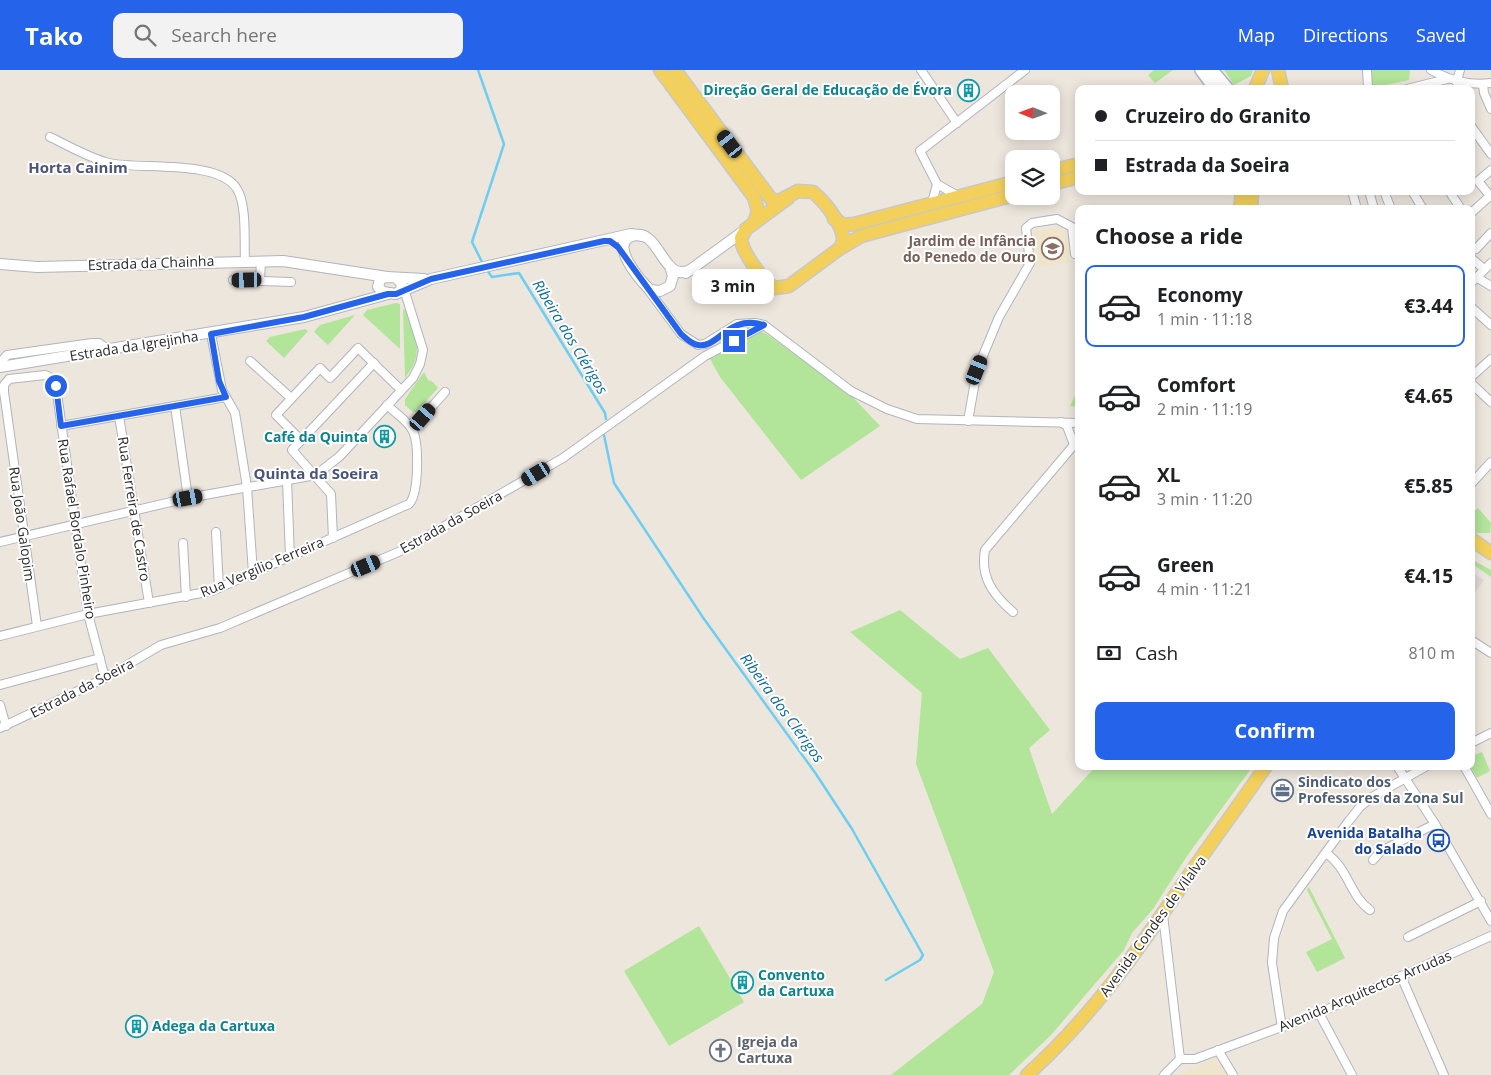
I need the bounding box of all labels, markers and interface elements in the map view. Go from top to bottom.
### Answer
search box [113,13,463,58]
text: Tako [25,19,83,52]
icon: search [131,21,159,49]
text: Search here [171,22,277,48]
text: Map [1238,23,1275,47]
text: Directions [1303,23,1388,47]
text: Saved [1416,23,1466,47]
building icon: Direção Geral de Educação de Évora [956,78,980,102]
place label: Direção Geral de Educação de Évora [703,80,952,99]
north arrow [1005,85,1060,140]
map controls [1005,85,1060,205]
text: Cruzeiro do Granito [1125,103,1311,129]
car [714,128,745,160]
button: layers [1005,150,1060,205]
text: Estrada da Soeira [1125,152,1290,178]
district label: Horta Cainim [28,157,128,177]
text: Choose a ride [1095,220,1243,250]
place label: Jardim de Infância do Penedo de Ouro [903,231,1036,266]
school or university icon: Jardim de Infância do Penedo de Ouro [1040,237,1064,261]
street label: Estrada da Chainha [87,251,215,274]
callout: 3 min [693,268,775,304]
car [231,272,262,288]
water label: Ribeira dos Clérigos [529,275,613,398]
text: 3 min [711,275,755,297]
text: Economy [1157,282,1243,308]
icon: car [1097,284,1142,329]
text: €3.44 [1404,293,1453,319]
text: 1 min · 11:18 [1157,308,1252,330]
street label: Estrada da Igrejinha [68,326,200,365]
route end [723,330,745,352]
car [964,353,989,387]
text: Comfort [1157,372,1236,398]
icon: car [1097,374,1142,419]
route start [45,375,67,397]
text: €4.65 [1404,383,1453,409]
text: 2 min · 11:19 [1157,398,1252,420]
car [407,401,438,433]
building icon: Café da Quinta [372,425,396,449]
place label: Café da Quinta [264,427,368,446]
street label: Rua Ferreira de Castro [114,435,155,583]
street label: Rua Rafael Bordalo Pinheiro [54,437,101,620]
car [519,460,552,488]
text: XL [1157,462,1180,488]
district label: Quinta da Soeira [253,463,379,483]
icon: car [1097,464,1142,509]
street label: Rua João Galopim [5,465,40,583]
text: €5.85 [1404,473,1453,499]
street label: Estrada da Soeira [396,486,505,557]
car [171,488,204,508]
text: 3 min · 11:20 [1157,488,1252,510]
street label: Rua Vergílio Ferreira [197,532,326,601]
text: Green [1157,552,1214,578]
car [349,553,382,579]
icon: car [1097,554,1142,599]
text: €4.15 [1404,563,1453,589]
text: 4 min · 11:21 [1157,578,1252,600]
icon: cash [1095,639,1123,667]
text: Cash [1135,640,1178,666]
text: 810 m [1409,642,1455,664]
water label: Ribeira dos Clérigos [736,649,830,767]
street label: Estrada da Soeira [27,653,137,722]
button: Confirm [1095,702,1455,760]
place label: Sindicato dos Professores da Zona Sul [1298,772,1464,807]
office icon: Sindicato dos Professores da Zona Sul [1270,778,1294,802]
place label: Avenida Batalha do Salado [1307,823,1422,858]
bus stop icon: Avenida Batalha do Salado [1426,829,1450,853]
street label: Avenida Condes de Vilalva [1095,851,1210,1000]
street label: Avenida Arquitectos Arrudas [1275,945,1455,1036]
place label: Convento da Cartuxa [758,965,835,1000]
building icon: Convento da Cartuxa [730,971,754,995]
building icon: Adega da Cartuxa [124,1014,148,1038]
place label: Adega da Cartuxa [152,1016,275,1035]
place label: Igreja da Cartuxa [737,1032,798,1067]
church icon: Igreja da Cartuxa [709,1038,733,1062]

